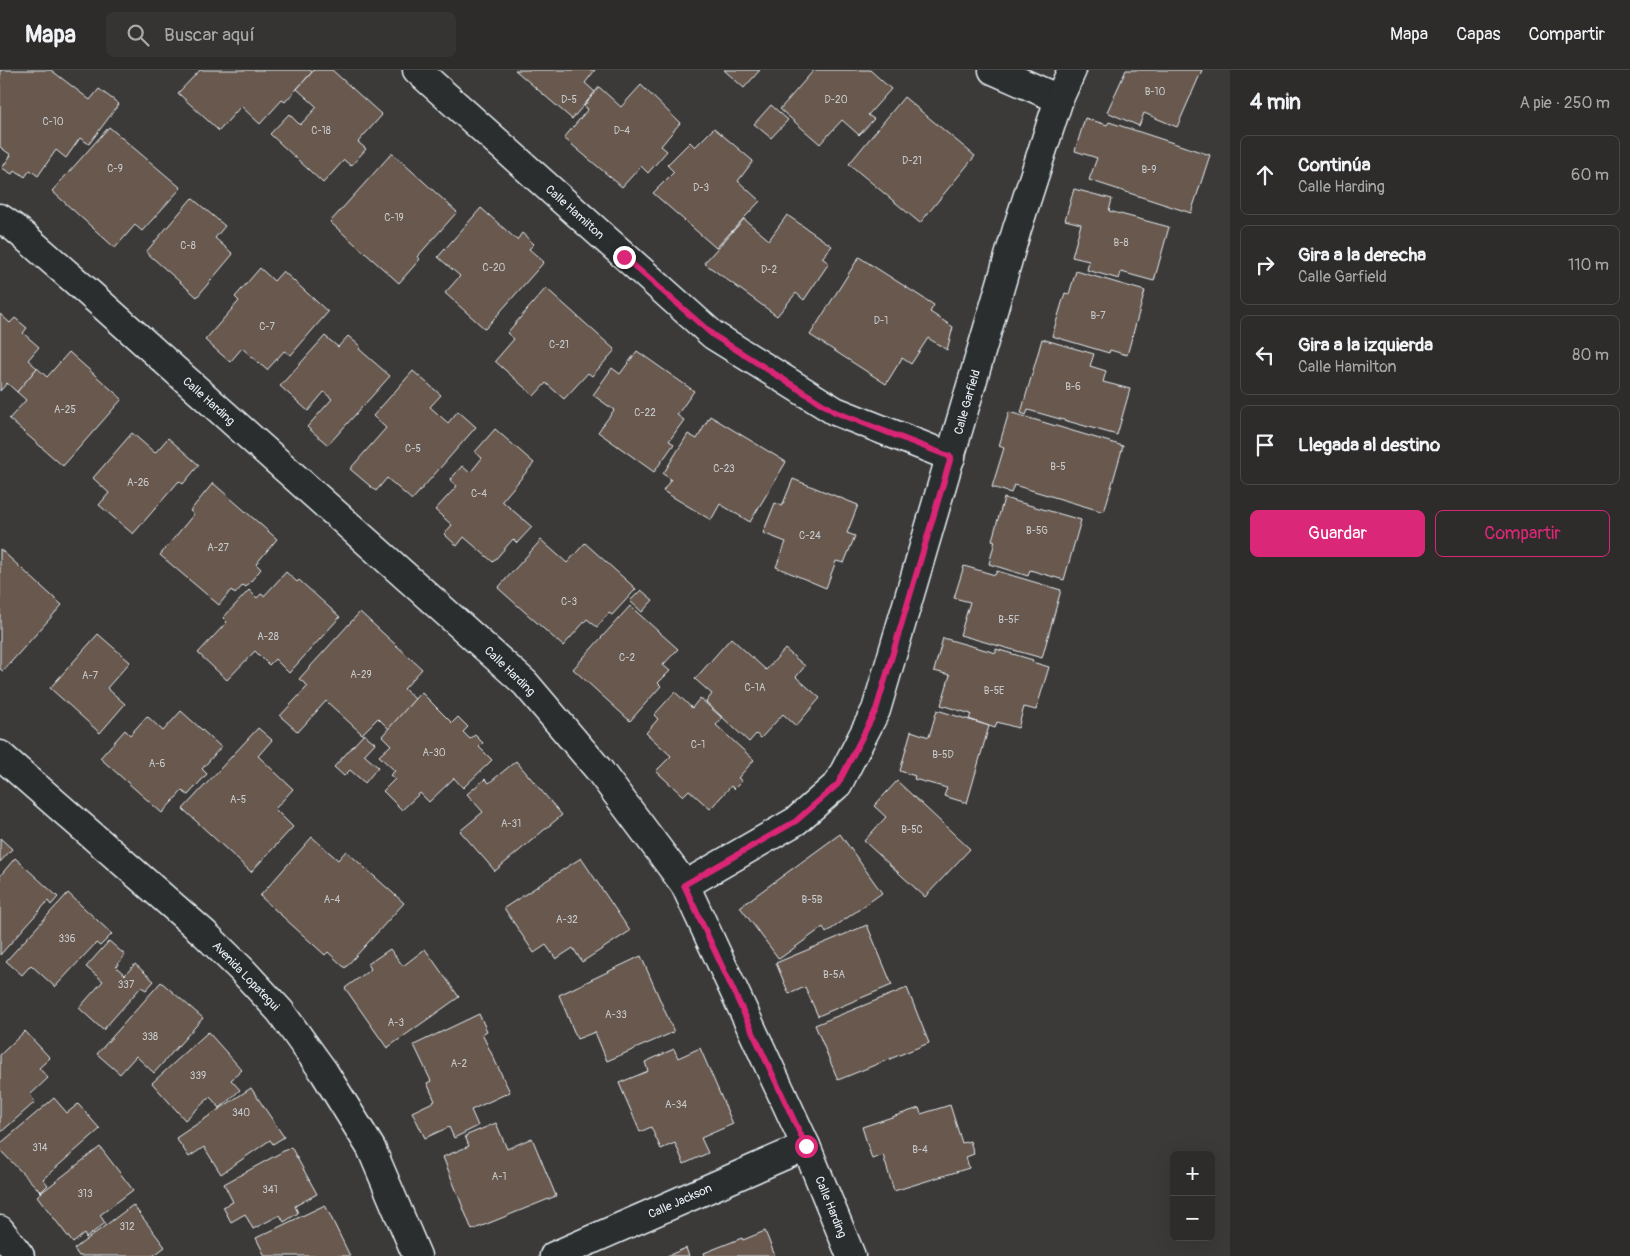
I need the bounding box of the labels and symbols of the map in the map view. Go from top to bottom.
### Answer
house number: B-10 [1145,86,1165,98]
house number: D-5 [561,94,577,106]
house number: D-20 [825,94,848,106]
house number: C-10 [42,116,64,128]
house number: C-18 [311,125,331,137]
house number: D-4 [614,125,630,137]
house number: D-21 [902,155,922,167]
house number: C-9 [107,163,123,175]
house number: B-9 [1141,164,1157,176]
street label: Calle Hamilton [542,182,607,243]
house number: D-3 [693,182,709,194]
house number: C-19 [384,212,404,224]
house number: B-8 [1114,237,1128,249]
house number: C-8 [180,240,196,252]
route end [613,246,636,269]
house number: C-20 [483,262,506,274]
house number: D-2 [761,264,777,276]
house number: B-7 [1090,310,1106,322]
house number: D-1 [874,315,888,327]
house number: C-7 [259,321,276,333]
house number: C-21 [549,339,569,351]
street label: Calle Garfield [951,368,984,436]
street label: Calle Harding [179,374,238,429]
house number: B-6 [1065,381,1081,393]
house number: A-25 [54,404,76,416]
house number: C-22 [634,407,656,419]
house number: C-5 [405,443,421,455]
house number: B-5 [1050,461,1066,473]
house number: C-23 [713,463,735,475]
house number: A-26 [127,477,149,489]
house number: C-4 [471,488,487,500]
house number: B-5G [1026,525,1048,537]
house number: C-24 [799,530,821,542]
house number: A-27 [207,542,230,554]
house number: C-3 [561,596,577,608]
house number: B-5F [998,614,1020,626]
house number: A-28 [257,631,279,643]
street label: Calle Harding [481,643,538,699]
house number: C-2 [619,652,635,664]
house number: A-29 [350,669,372,681]
house number: A-7 [82,670,99,682]
house number: C-1A [745,682,766,694]
house number: B-5E [984,685,1004,697]
house number: C-1 [691,739,705,751]
house number: A-30 [422,747,446,759]
house number: B-5D [932,749,954,761]
house number: A-6 [149,758,165,770]
house number: A-5 [230,794,246,806]
house number: A-31 [501,818,521,830]
house number: B-5C [901,824,923,836]
house number: A-4 [324,894,340,906]
house number: B-5B [802,894,823,906]
house number: A-32 [556,914,578,926]
house number: 336 [59,933,76,945]
street label: Avenida Lopategui [209,939,282,1014]
house number: B-5A [823,969,845,981]
house number: 337 [118,979,135,991]
house number: A-33 [605,1009,627,1021]
house number: A-3 [388,1017,405,1029]
house number: 338 [142,1031,158,1043]
house number: A-2 [451,1058,468,1070]
house number: 339 [190,1070,206,1082]
house number: A-34 [665,1099,687,1111]
house number: 340 [232,1107,250,1119]
route start [795,1135,818,1158]
house number: 314 [32,1142,48,1154]
house number: B-4 [912,1144,928,1156]
house number: A-1 [492,1171,506,1183]
street label: Calle Harding [811,1174,850,1240]
street label: Calle Jackson [646,1181,715,1222]
house number: 341 [262,1184,278,1196]
house number: 313 [77,1188,93,1200]
house number: 312 [119,1221,135,1233]

